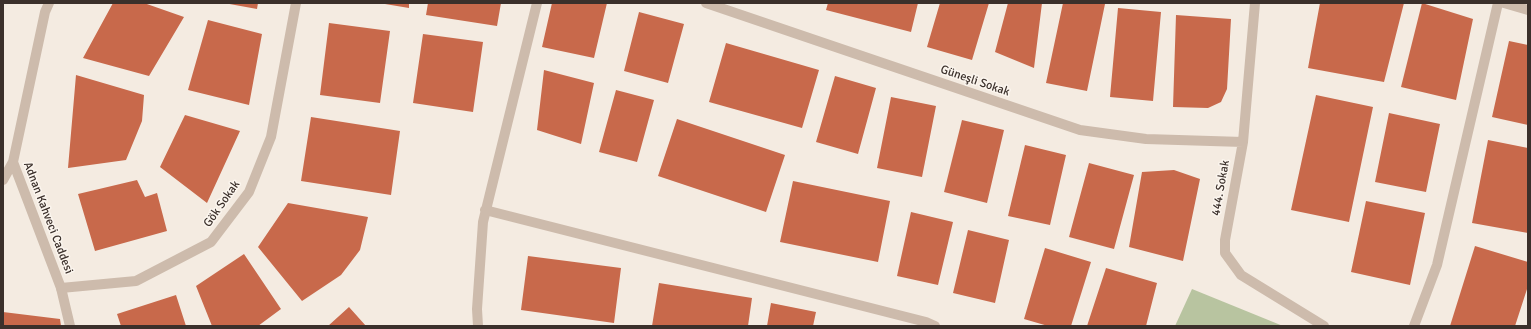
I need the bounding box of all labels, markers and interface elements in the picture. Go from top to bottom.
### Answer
street label: Güneşli Sokak [938,62,1012,100]
street label: 444. Sokak [1209,159,1233,217]
street label: Adnan Kahveci Caddesi [20,160,76,276]
street label: Gök Sokak [201,178,243,230]

